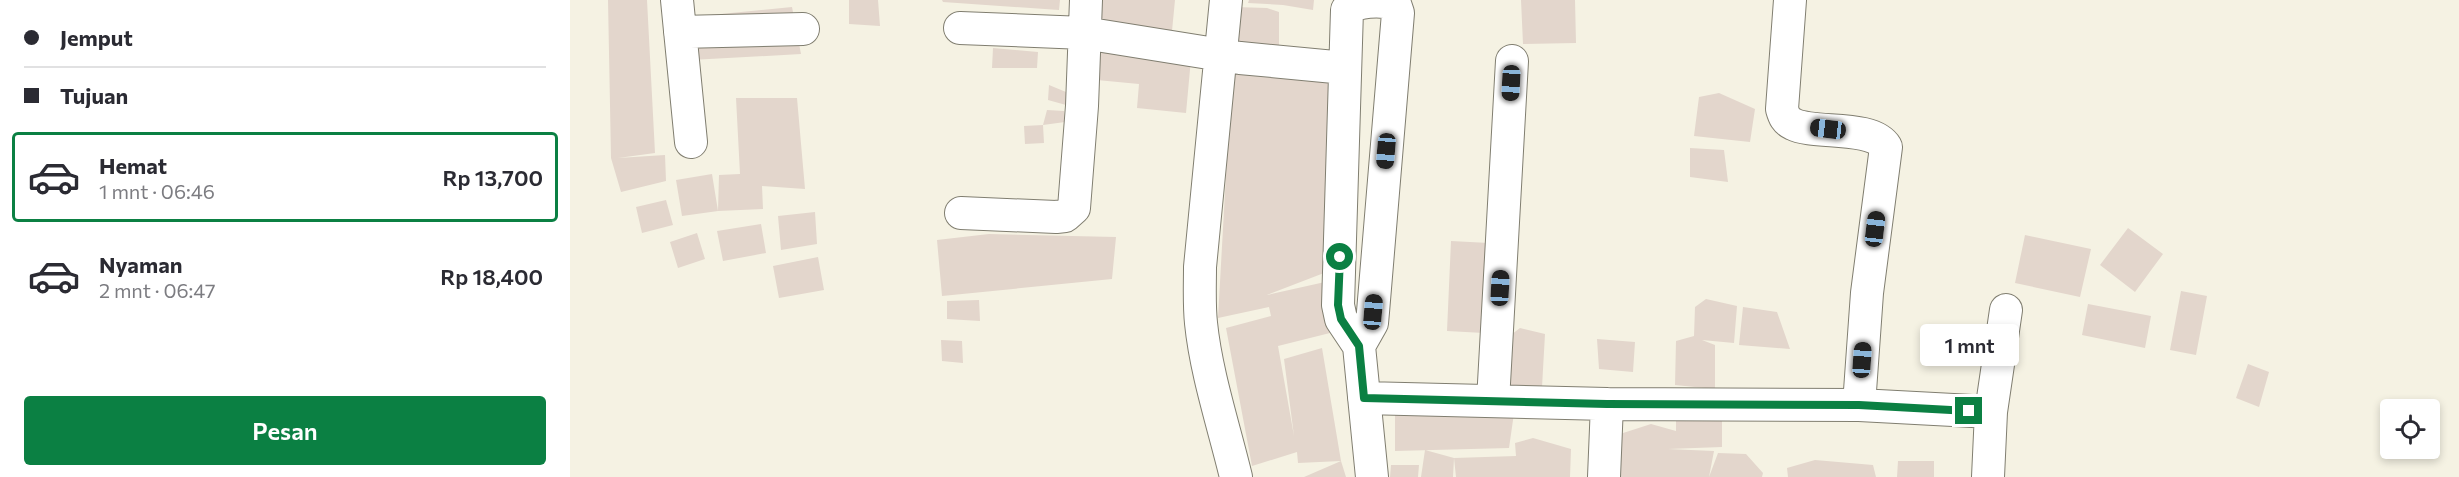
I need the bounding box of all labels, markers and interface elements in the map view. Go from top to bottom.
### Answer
text: Jemput [60,24,133,51]
car [1501,65,1521,101]
text: Tujuan [60,82,128,109]
car [1809,118,1847,140]
car [1375,132,1397,170]
icon: car [27,150,81,204]
text: Hemat [99,152,167,179]
text: Rp 13,700 [443,164,543,191]
text: 1 mnt · 06:46 [99,179,215,203]
car [1864,210,1886,248]
route start [1326,243,1353,270]
icon: car [27,249,81,303]
text: Nyaman [99,251,182,278]
text: Rp 18,400 [440,263,543,290]
car [1490,270,1510,306]
text: 2 mnt · 06:47 [99,278,215,302]
car [1362,293,1384,331]
callout: 1 mnt [1920,324,2018,366]
text: 1 mnt [1944,333,1995,357]
car [1852,341,1872,379]
button: Pesan [24,396,546,465]
route end [1955,397,1982,424]
map controls [2380,399,2440,459]
button: locate [2380,399,2440,459]

